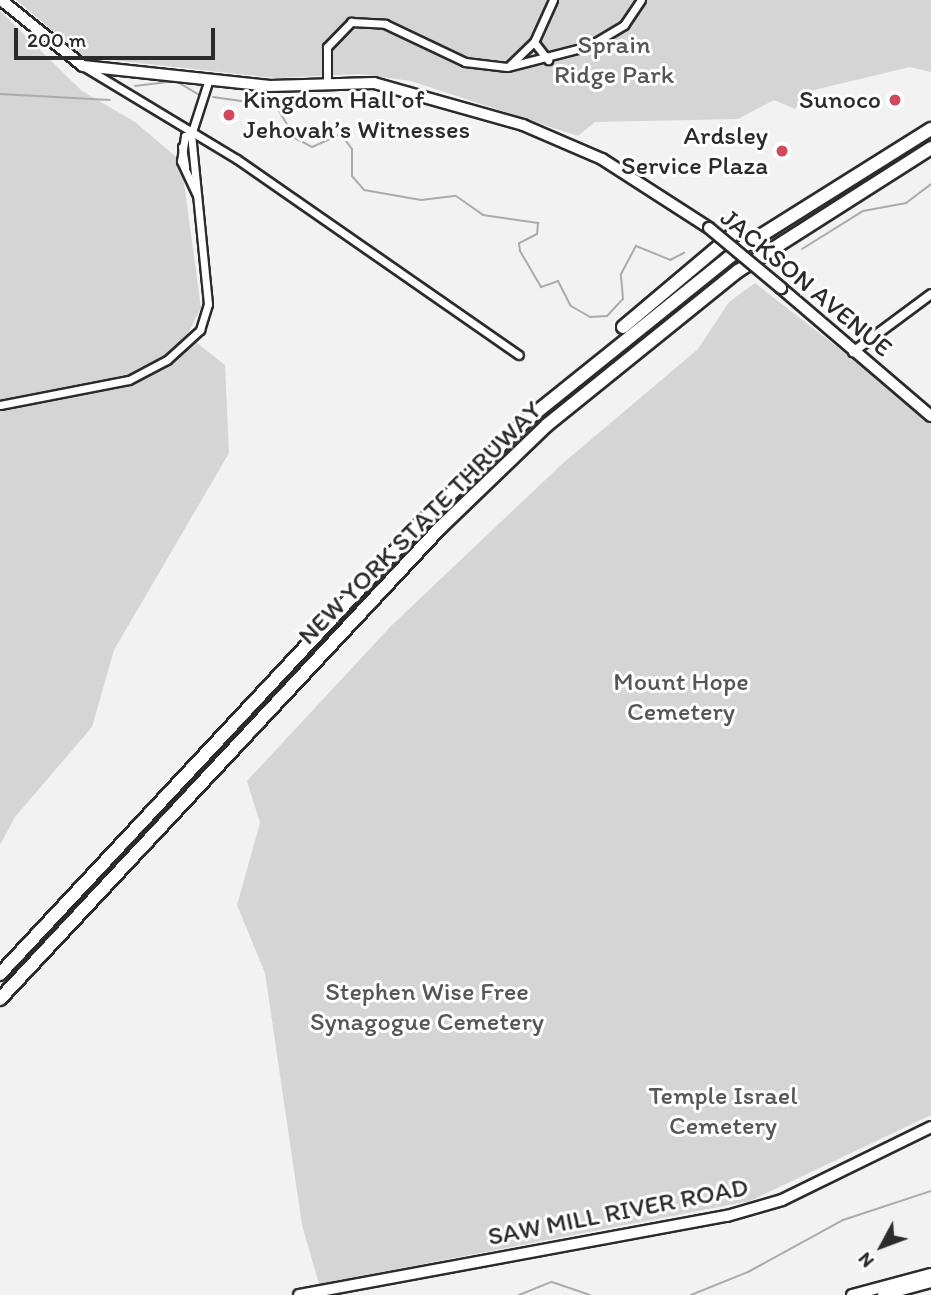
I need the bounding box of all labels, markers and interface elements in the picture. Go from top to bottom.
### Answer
scale bar [18,14,219,58]
text: 200 m [27,27,86,52]
park label: Sprain Ridge Park [554,29,674,90]
place label: Kingdom Hall of Jehovah’s Witnesses [243,84,469,146]
place label: Sunoco [799,84,881,116]
marker: Sunoco [887,92,903,108]
marker: Kingdom Hall of Jehovah’s Witnesses [221,107,237,123]
place label: Ardsley Service Plaza [621,120,768,182]
marker: Ardsley Service Plaza [774,143,790,159]
street label: JACKSON AVENUE [714,202,898,364]
street label: NEW YORK STATE THRUWAY [291,394,549,652]
park label: Mount Hope Cemetery [613,666,749,728]
park label: Stephen Wise Free Synagogue Cemetery [310,976,544,1038]
park label: Temple Israel Cemetery [649,1080,797,1142]
street label: SAW MILL RIVER ROAD [484,1171,752,1253]
north arrow [847,1211,917,1281]
text: N [853,1248,879,1272]

